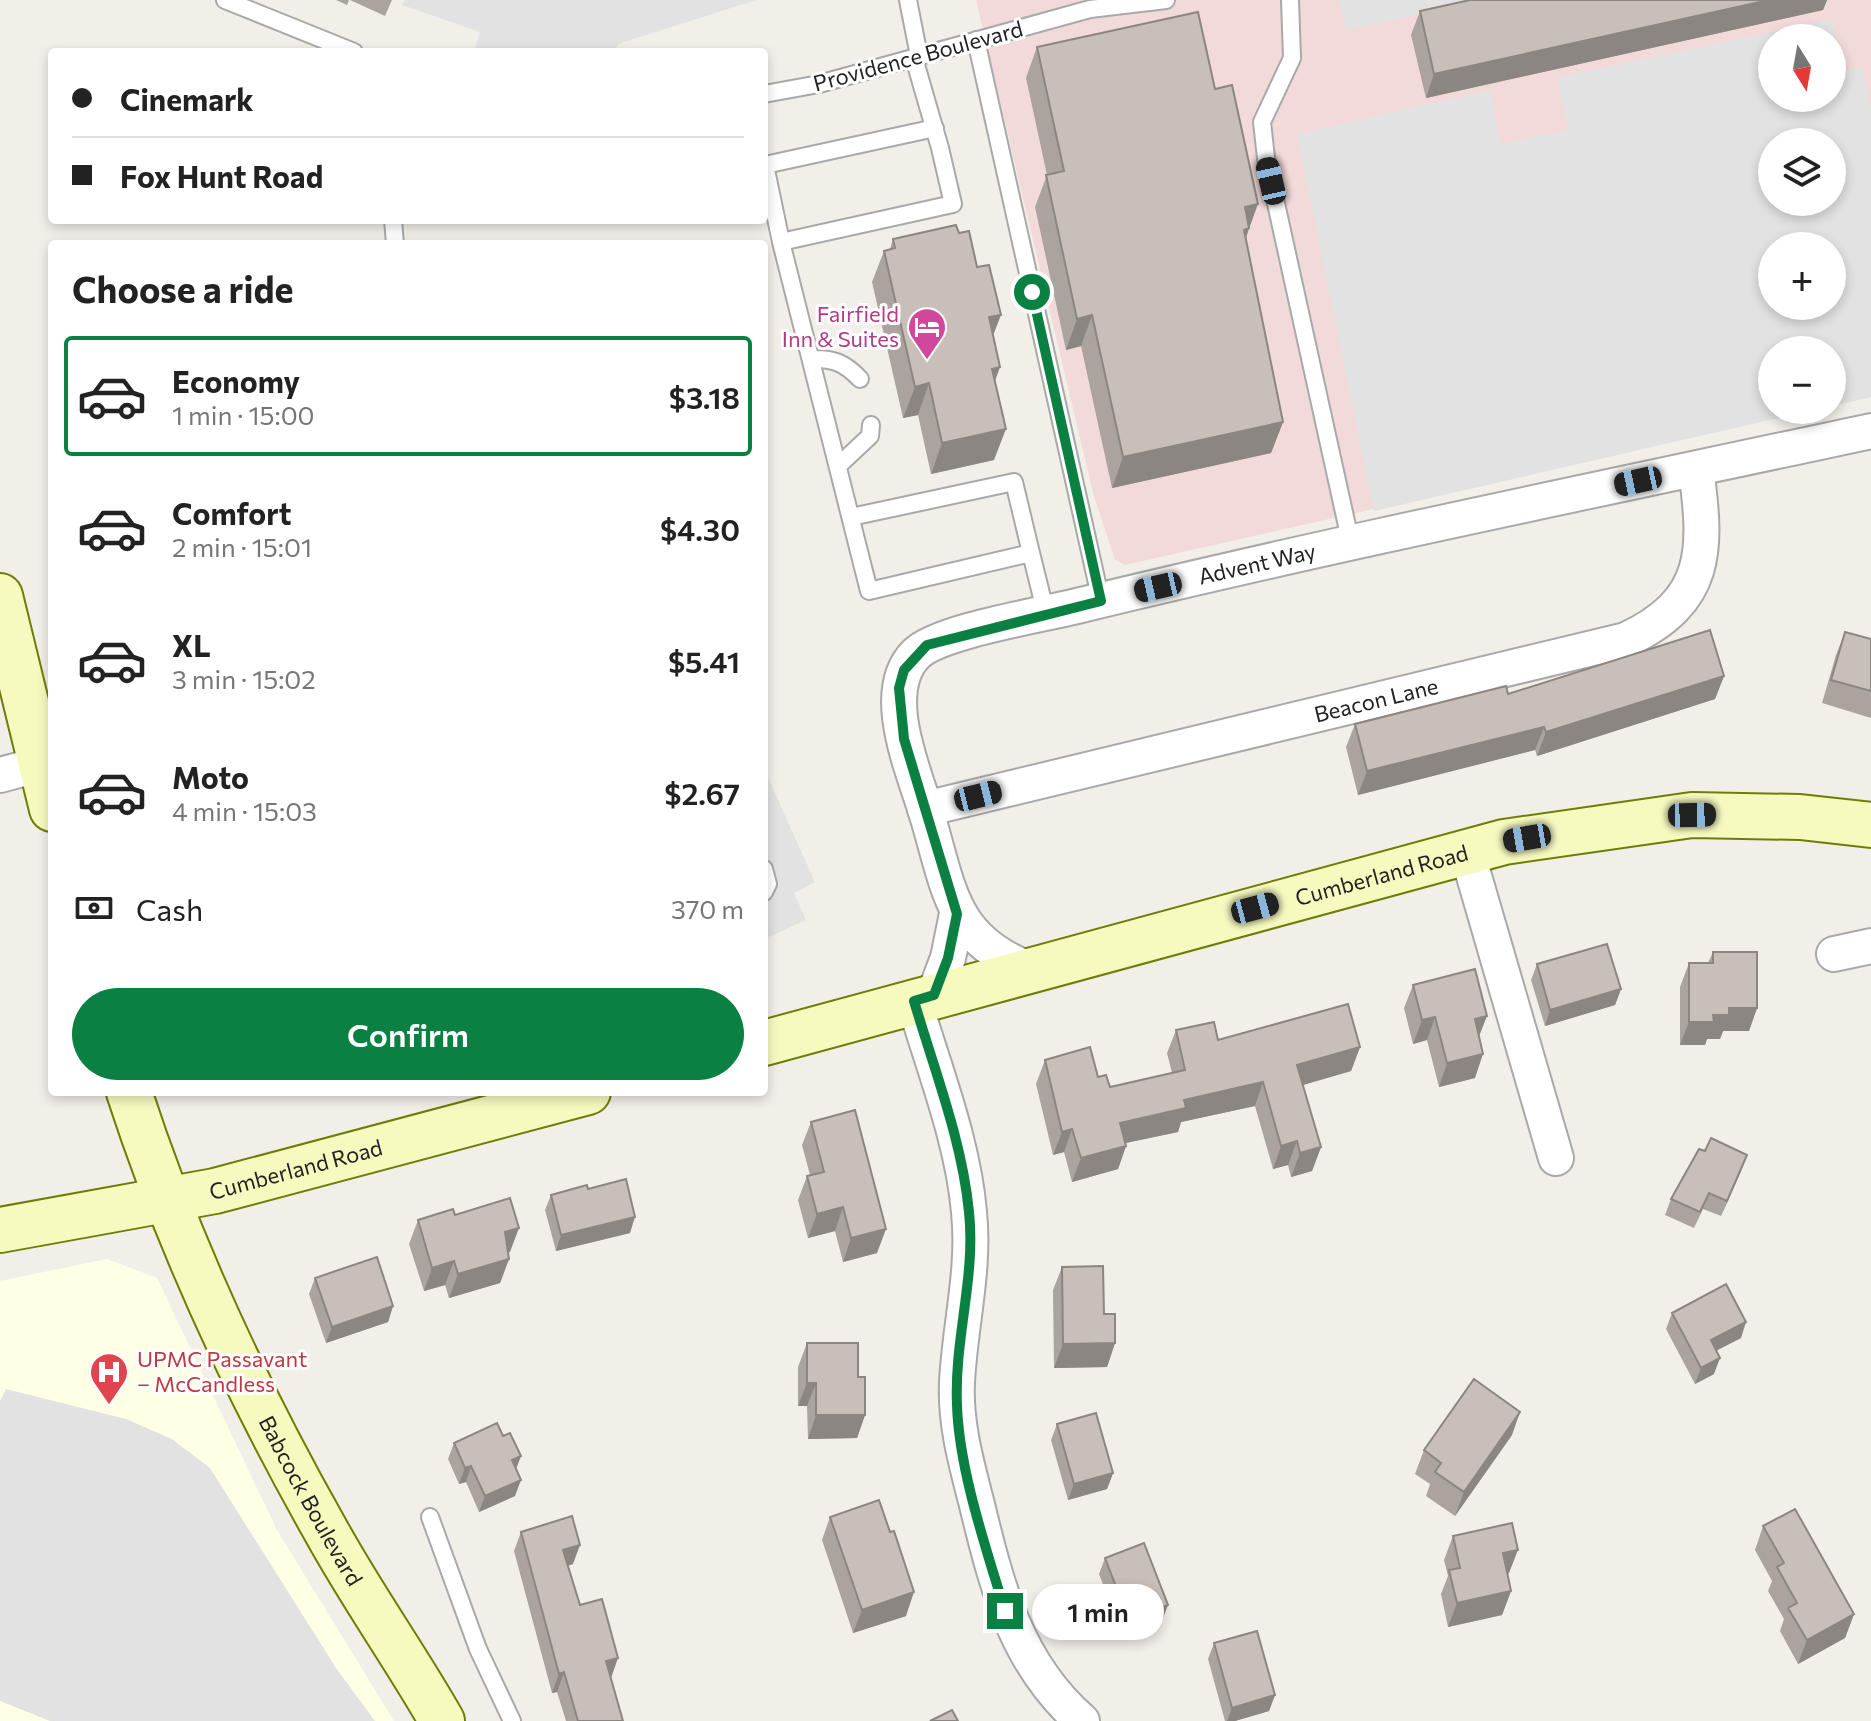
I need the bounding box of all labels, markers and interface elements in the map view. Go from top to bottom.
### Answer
street label: Providence Boulevard [810,15,1026,96]
north arrow [1758,24,1846,112]
map controls [1758,24,1846,424]
text: Cinemark [120,80,254,117]
button: layers [1758,128,1846,216]
car [1254,155,1288,207]
text: Fox Hunt Road [120,157,323,194]
button: + [1758,232,1846,320]
text: Choose a ride [72,266,293,310]
route start [1014,274,1050,310]
place label: Fairfield Inn & Suites [782,300,899,352]
hotel icon: Fairfield Inn & Suites [906,306,948,361]
button: − [1758,336,1846,424]
icon: car [76,360,148,432]
text: Economy [172,362,300,399]
text: $3.18 [669,378,740,415]
text: 1 min · 15:00 [172,399,315,430]
car [1612,464,1664,498]
icon: car [76,492,148,564]
text: Comfort [172,494,291,531]
text: $4.30 [660,510,740,547]
text: 2 min · 15:01 [172,531,312,562]
street label: Advent Way [1196,537,1318,590]
car [1132,570,1184,604]
icon: car [76,624,148,696]
text: XL [172,626,211,663]
text: $5.41 [668,642,740,679]
text: 3 min · 15:02 [172,663,316,694]
street label: Beacon Lane [1311,672,1441,728]
icon: car [76,756,148,828]
text: Moto [172,758,249,795]
text: $2.67 [664,774,740,811]
car [952,779,1004,813]
text: 4 min · 15:03 [172,795,317,826]
car [1668,803,1716,827]
car [1501,822,1553,854]
street label: Cumberland Road [1292,838,1471,911]
icon: cash [72,886,116,930]
text: Cash [136,890,203,927]
car [1229,890,1281,926]
text: 370 m [671,893,744,924]
button: Confirm [72,988,744,1080]
street label: Cumberland Road [206,1133,385,1205]
place label: UPMC Passavant – McCandless [137,1345,307,1397]
hospital icon: UPMC Passavant – McCandless [88,1351,130,1406]
street label: Babcock Boulevard [253,1411,369,1590]
callout: 1 min [1033,1583,1165,1639]
route end [987,1593,1023,1629]
text: 1 min [1067,1596,1129,1627]

